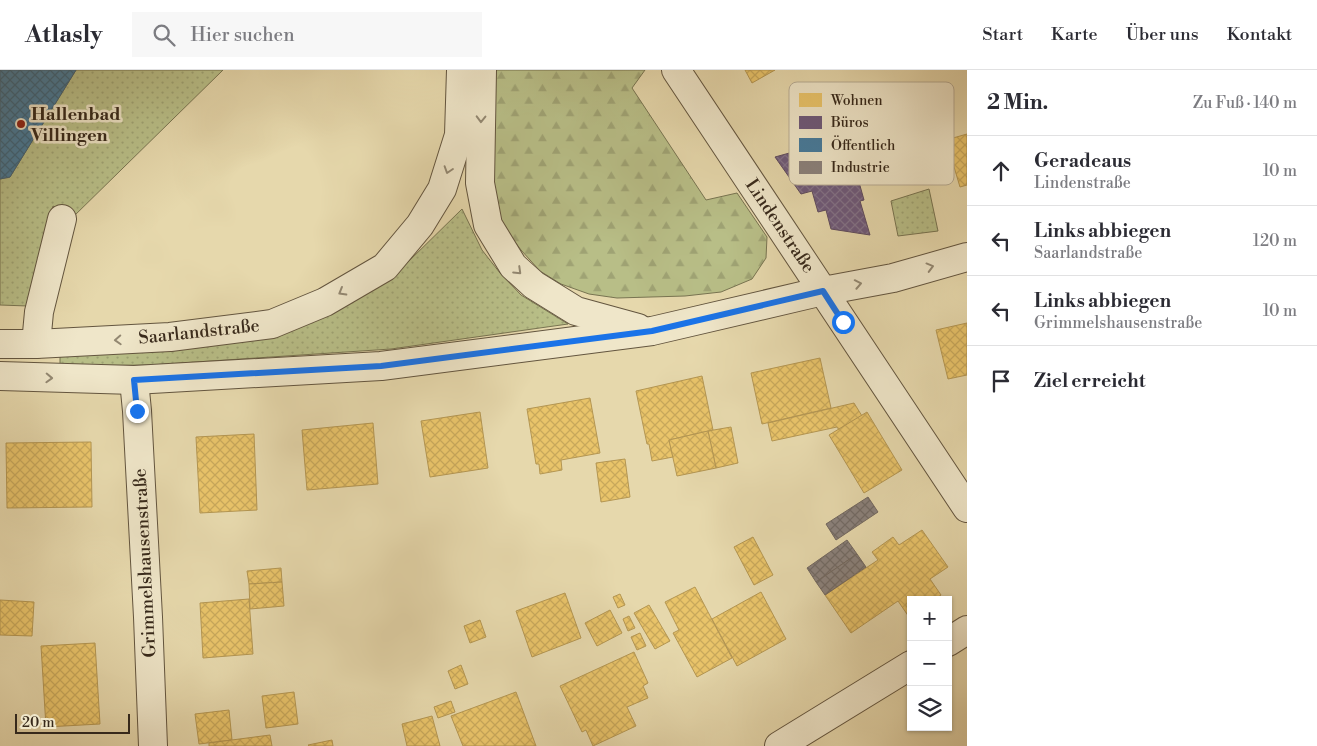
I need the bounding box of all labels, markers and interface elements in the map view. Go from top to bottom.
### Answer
search box [132,12,482,57]
text: Atlasly [25,20,102,50]
icon: search [150,21,178,49]
text: Hier suchen [190,23,294,47]
text: Start [982,23,1023,46]
text: Karte [1051,23,1098,46]
text: Über uns [1126,23,1199,46]
text: Kontakt [1227,23,1292,46]
legend [789,82,954,185]
text: 2 Min. [987,90,1048,116]
text: Wohnen [830,92,883,110]
text: Zu Fuß · 140 m [1193,93,1297,113]
place label: Hallenbad Villingen [30,103,121,147]
text: Büros [830,114,869,132]
one-way arrow [476,115,486,123]
marker: Hallenbad Villingen [15,118,27,130]
text: Öffentlich [831,135,896,155]
text: Geradeaus [1034,149,1131,173]
icon: ahead [987,157,1015,185]
text: Industrie [831,159,890,177]
text: 10 m [1263,161,1297,181]
one-way arrow [444,165,454,173]
text: Lindenstraße [1034,173,1131,193]
street label: Lindenstraße [740,174,820,278]
text: Links abbiegen [1034,219,1171,243]
icon: left [987,227,1015,255]
text: 120 m [1253,231,1297,251]
text: Saarlandstraße [1034,243,1142,263]
one-way arrow [925,263,933,273]
one-way arrow [513,265,522,274]
one-way arrow [853,280,862,290]
one-way arrow [339,286,348,296]
text: Links abbiegen [1034,289,1171,313]
icon: left [987,297,1015,325]
text: 10 m [1263,301,1297,321]
route start [832,311,855,334]
text: Grimmelshausenstraße [1034,313,1202,333]
street label: Saarlandstraße [137,314,261,350]
one-way arrow [114,335,122,346]
icon: arrive [987,367,1015,395]
text: Ziel erreicht [1034,369,1145,393]
one-way arrow [45,372,53,383]
route end [126,400,149,423]
street label: Grimmelshausenstraße [129,468,161,658]
map controls [907,596,952,731]
button: + [907,596,952,641]
button: − [907,641,952,686]
button: layers [907,686,952,731]
scale bar [15,711,130,734]
text: 20 m [22,714,54,732]

